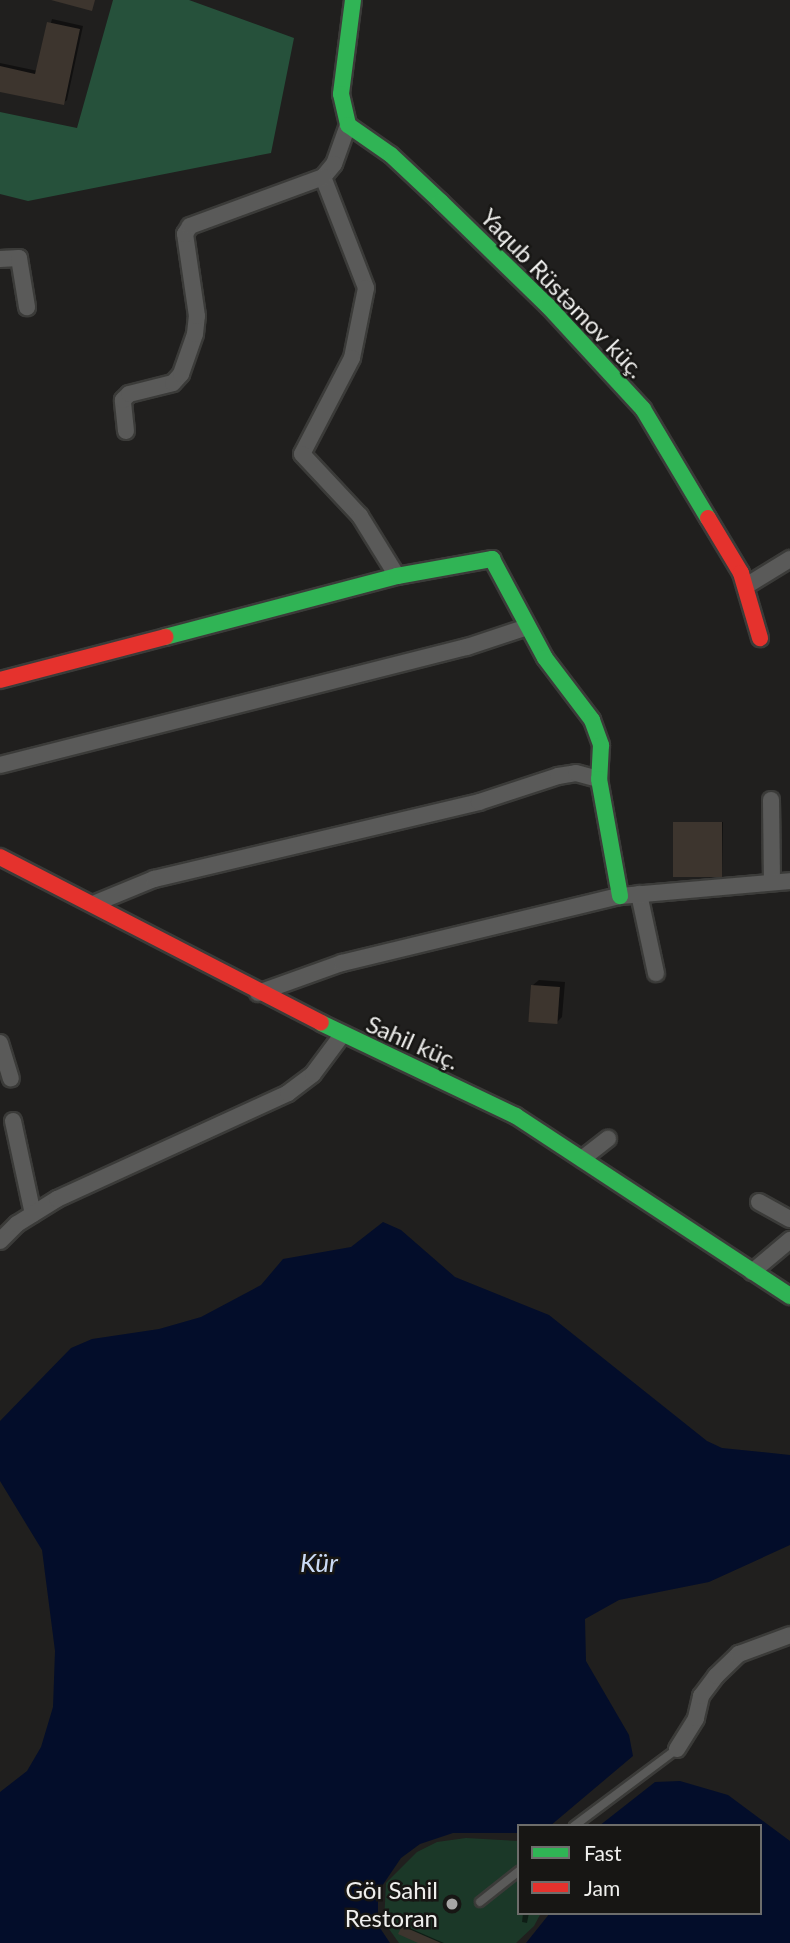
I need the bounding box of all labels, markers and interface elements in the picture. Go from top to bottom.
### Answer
street label: Yaqub Rüstəmov küç. [475,202,651,384]
street label: Sahil küç. [362,1009,464,1075]
water label: Kür [300,1547,338,1579]
legend [517,1824,762,1915]
text: Fast [584,1840,621,1865]
text: Jam [584,1875,620,1900]
place label: Göı Sahil Restoran [345,1876,438,1932]
marker: Göı Sahil Restoran [444,1896,460,1912]

